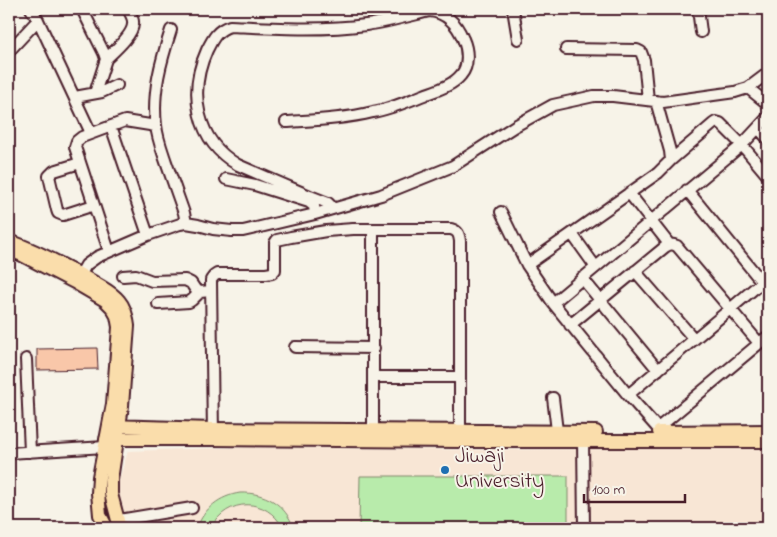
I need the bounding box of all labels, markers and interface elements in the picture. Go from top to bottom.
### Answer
place label: Jiwaji University [455,441,544,499]
marker: Jiwaji University [439,464,451,476]
scale bar [584,472,686,504]
text: 100 m [592,479,625,501]

